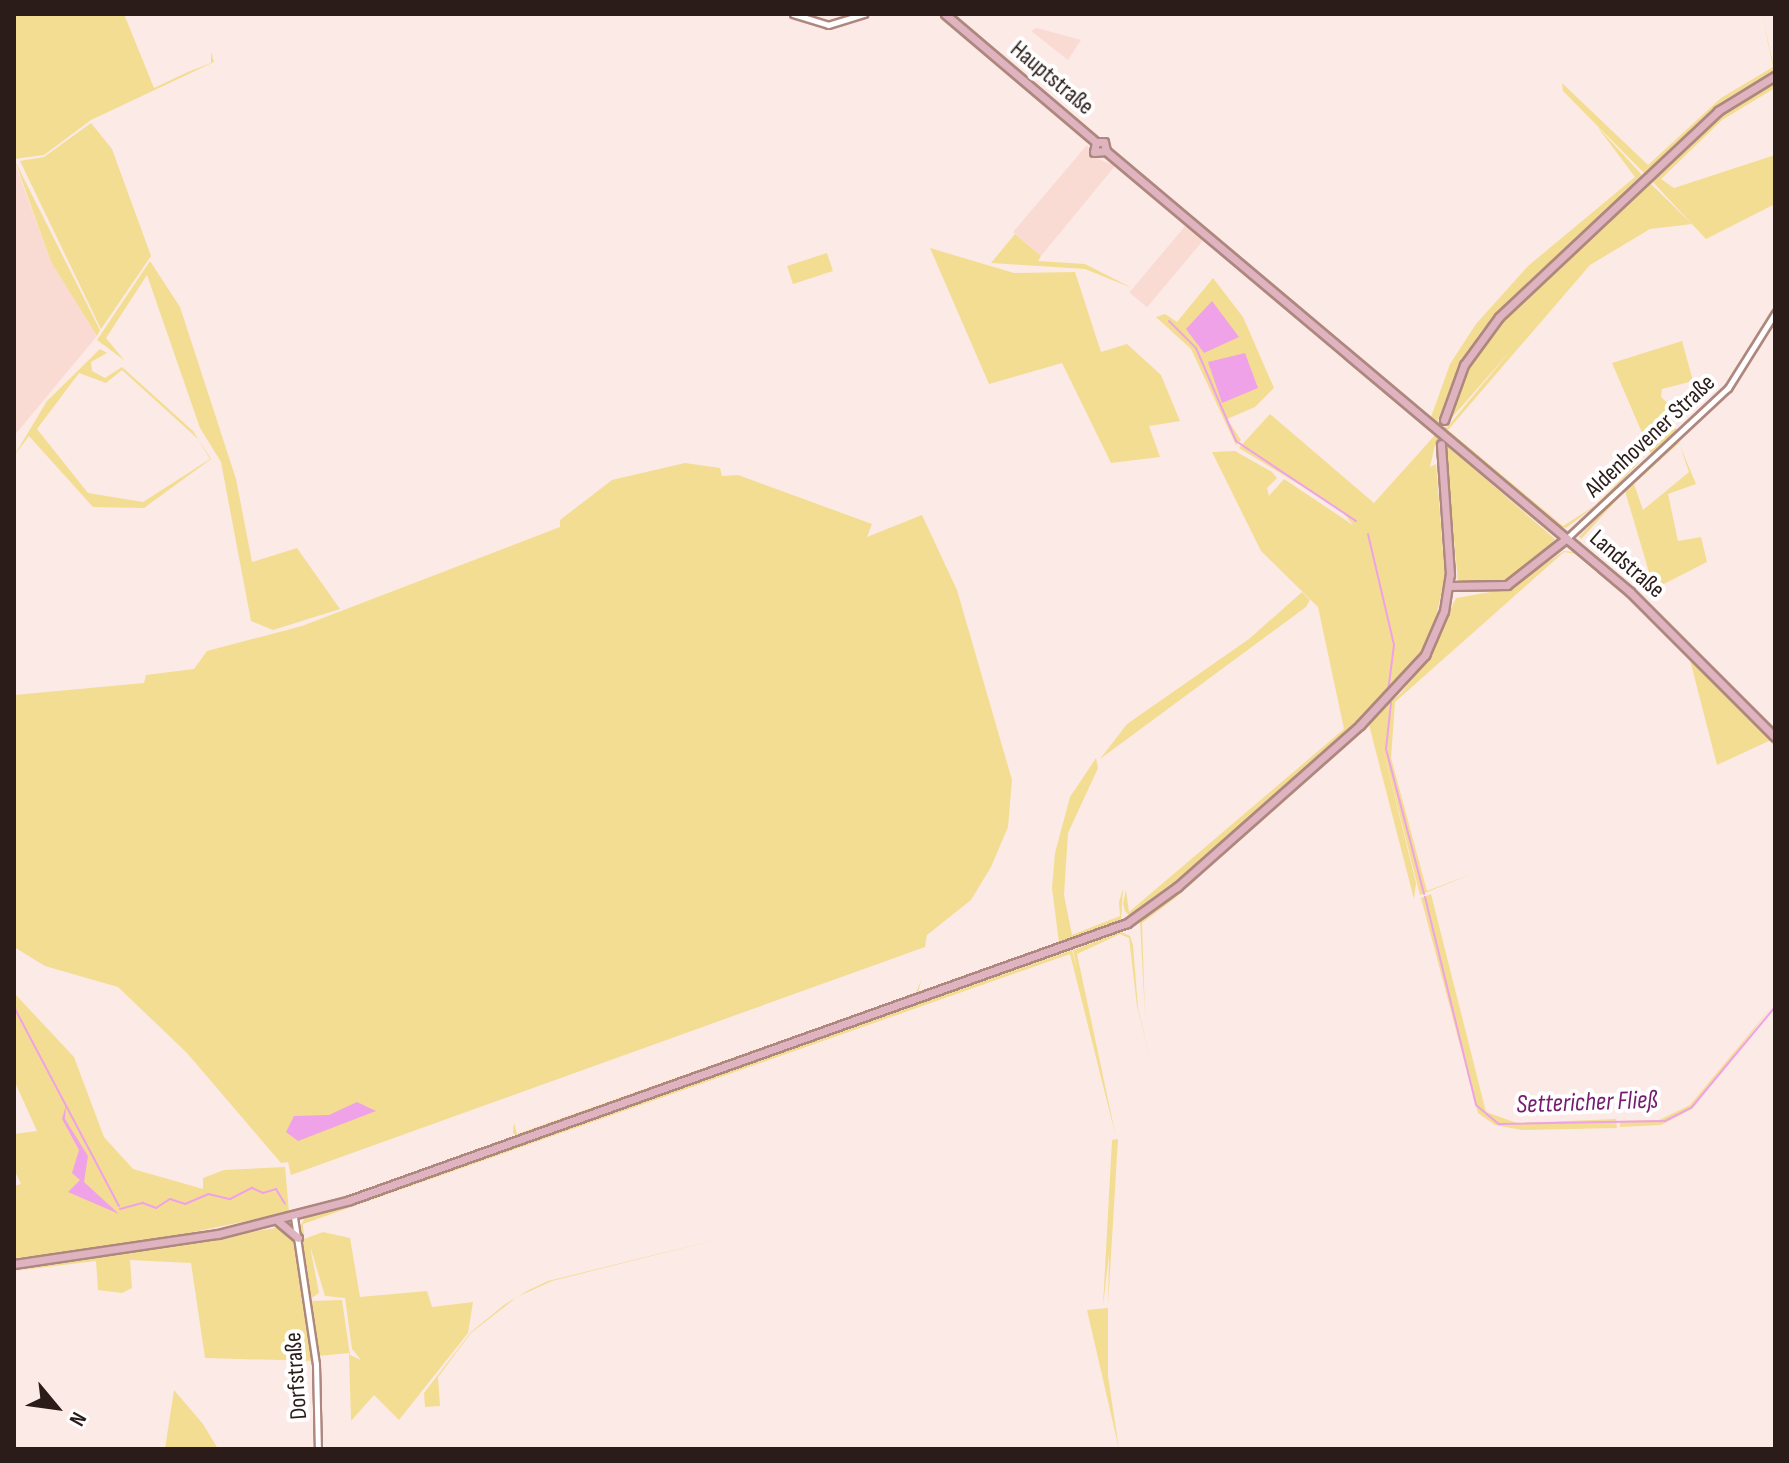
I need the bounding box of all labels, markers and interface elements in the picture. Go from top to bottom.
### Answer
street label: Hauptstraße [1004,35,1100,121]
street label: Aldenhovener Straße [1579,368,1721,504]
street label: Landstraße [1584,524,1670,604]
water label: Settericher Fließ [1516,1085,1658,1121]
street label: Dorfstraße [279,1331,313,1421]
north arrow [16,1367,96,1447]
text: N [63,1407,92,1431]

